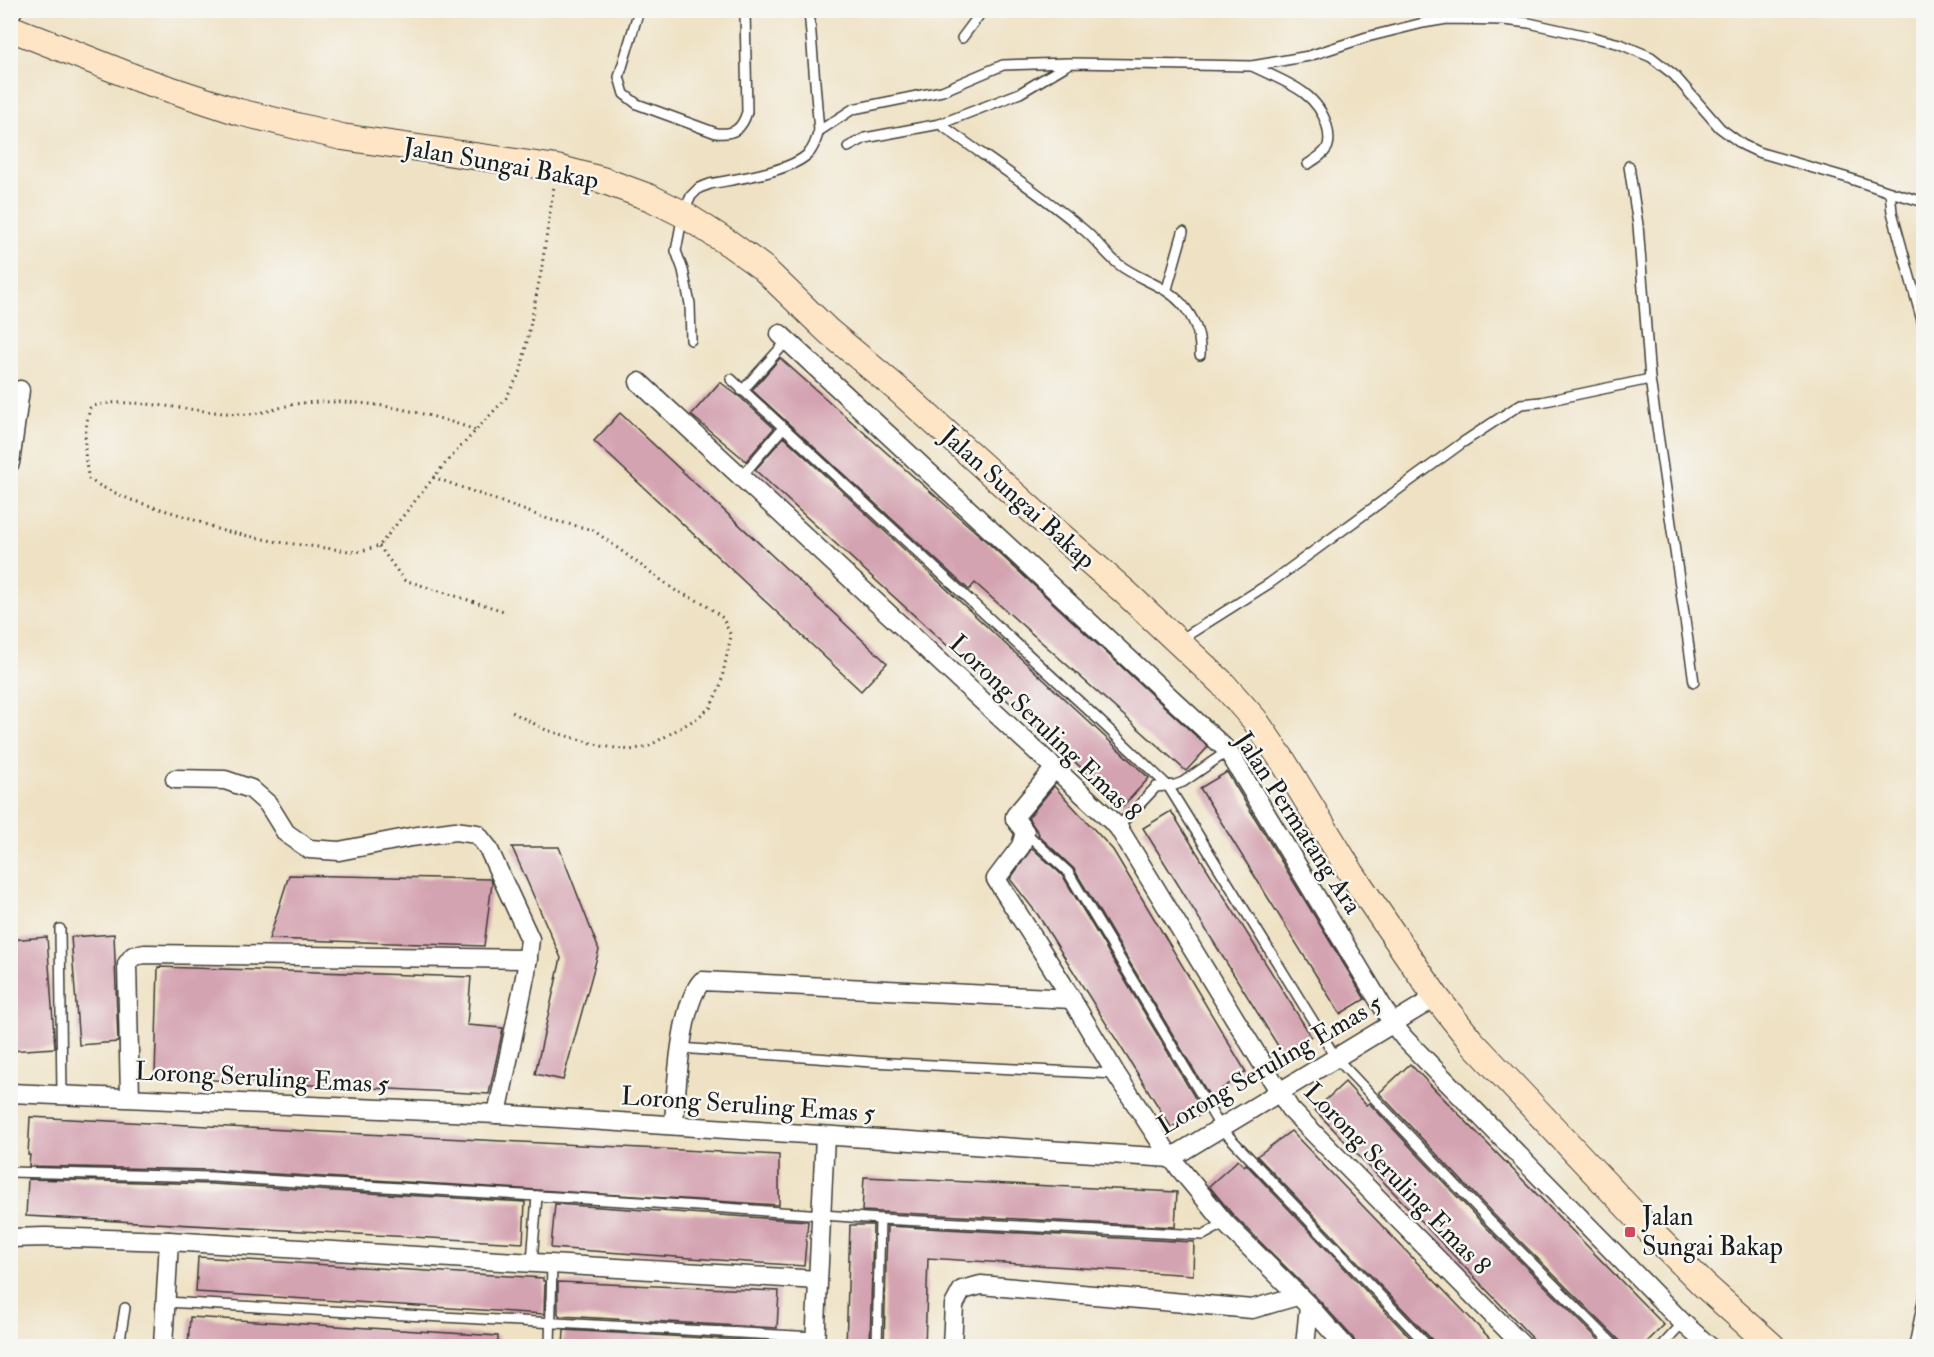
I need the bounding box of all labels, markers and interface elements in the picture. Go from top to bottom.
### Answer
street label: Jalan Sungai Bakap [400,131,601,198]
street label: Jalan Sungai Bakap [932,419,1102,577]
street label: Lorong Seruling Emas 8 [942,628,1148,828]
street label: Jalan Permatang Ara [1227,725,1369,920]
street label: Lorong Seruling Emas 5 [1152,987,1389,1142]
street label: Lorong Seruling Emas 5 [134,1055,390,1101]
street label: Lorong Seruling Emas 8 [1297,1076,1497,1282]
street label: Lorong Seruling Emas 5 [620,1080,877,1130]
place label: Jalan Sungai Bakap [1641,1201,1783,1264]
marker: Jalan Sungai Bakap [1623,1225,1637,1239]

